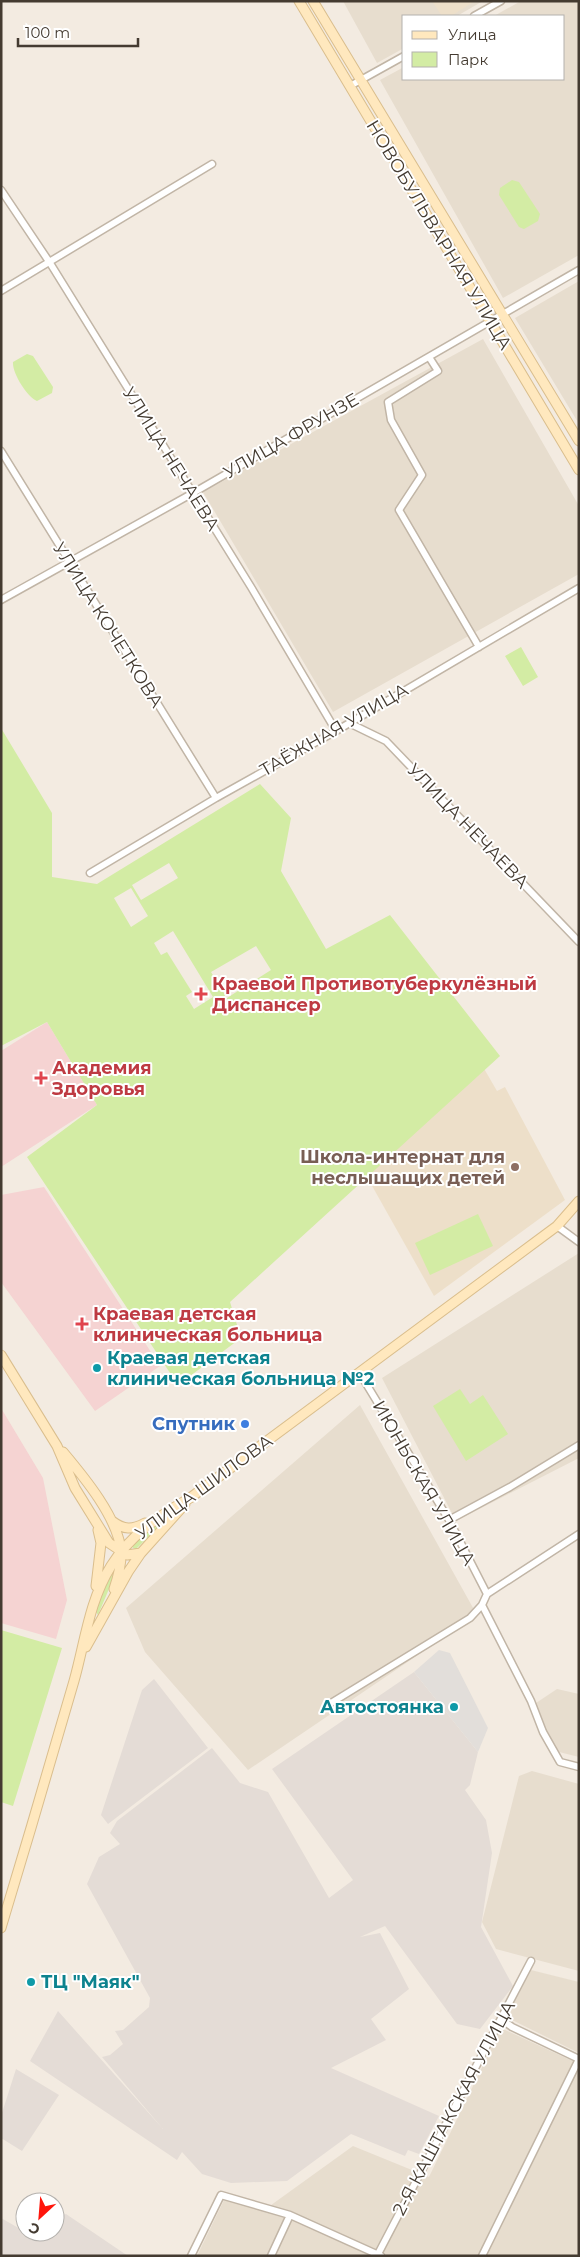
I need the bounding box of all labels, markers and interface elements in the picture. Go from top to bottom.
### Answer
scale bar [18,15,138,47]
legend [402,15,565,80]
text: 100 m [25,23,70,42]
text: Улица [448,25,496,44]
text: Парк [448,50,488,69]
street label: НОВОБУЛЬВАРНАЯ УЛИЦА [362,116,517,354]
street label: УЛИЦА НЕЧАЕВА [118,383,224,535]
street label: УЛИЦА ФРУНЗЕ [220,388,363,484]
street label: УЛИЦА КОЧЕТКОВА [48,538,168,712]
street label: ТАЁЖНАЯ УЛИЦА [256,678,413,781]
street label: УЛИЦА НЕЧАЕВА [403,759,534,894]
place label: Краевой Противотуберкулёзный Диспансер [212,973,537,1016]
marker: Краевой Противотуберкулёзный Диспансер [194,987,208,1001]
place label: Академия Здоровья [51,1057,152,1100]
marker: Академия Здоровья [34,1071,48,1085]
place label: Школа-интернат для неслышащих детей [300,1146,505,1189]
marker: Школа-интернат для неслышащих детей [509,1161,521,1173]
place label: Краевая детская клиническая больница [93,1303,322,1346]
marker: Краевая детская клиническая больница [75,1317,89,1331]
place label: Краевая детская клиническая больница №2 [107,1347,375,1390]
marker: Краевая детская клиническая больница №2 [91,1362,103,1374]
street label: ИЮНЬСКАЯ УЛИЦА [368,1397,481,1570]
place label: Спутник [152,1413,235,1435]
marker: Спутник [239,1418,251,1430]
street label: УЛИЦА ШИЛОВА [131,1429,277,1544]
place label: Автостоянка [320,1696,444,1718]
marker: Автостоянка [448,1701,460,1713]
place label: ТЦ "Маяк" [41,1971,140,1993]
marker: ТЦ "Маяк" [25,1976,37,1988]
street label: 2-Я КАШТАКСКАЯ УЛИЦА [388,1996,520,2219]
north arrow [15,2192,65,2242]
text: С [26,2218,43,2239]

